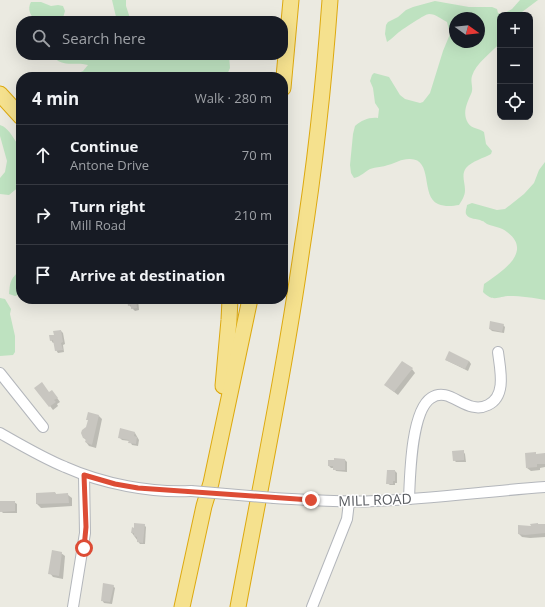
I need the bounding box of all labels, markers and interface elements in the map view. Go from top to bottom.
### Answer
north arrow [449,12,485,48]
map controls [497,12,533,120]
button: + [497,12,533,48]
search box [16,16,288,60]
icon: search [30,27,52,49]
text: Search here [62,28,146,48]
button: − [497,48,533,84]
button: locate [497,84,533,120]
text: 4 min [32,87,79,110]
text: Walk · 280 m [195,89,272,107]
text: Continue [70,136,138,156]
icon: ahead [32,144,54,166]
text: 70 m [242,146,272,164]
text: Antone Drive [70,156,149,174]
text: Turn right [70,196,145,216]
icon: right [32,204,54,226]
text: 210 m [234,206,272,224]
text: Mill Road [70,216,126,234]
icon: arrive [32,264,54,286]
text: Arrive at destination [70,265,225,285]
street label: MILL ROAD [338,489,412,510]
route end [302,491,320,509]
route start [75,539,93,557]

